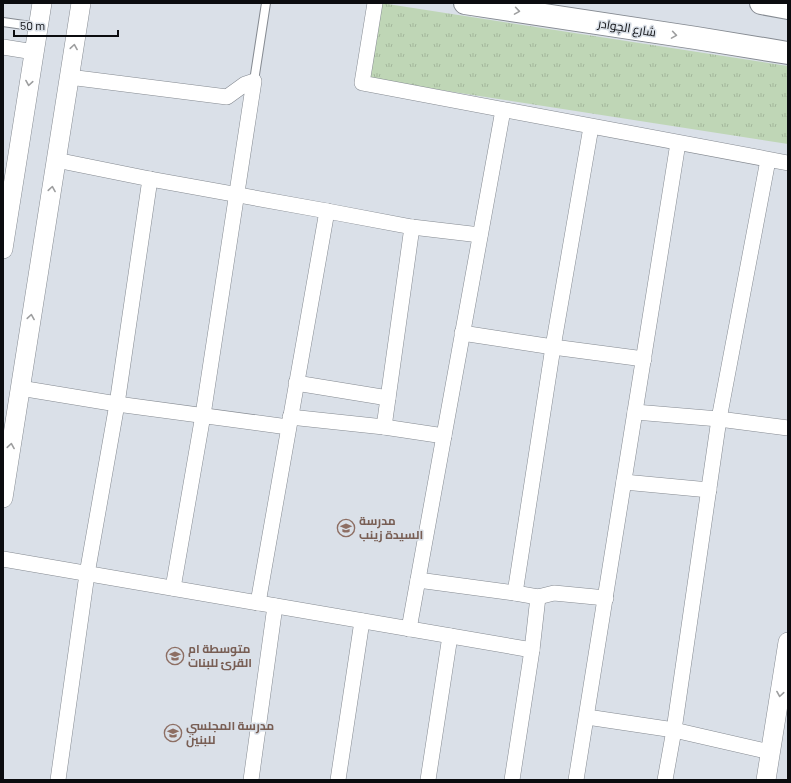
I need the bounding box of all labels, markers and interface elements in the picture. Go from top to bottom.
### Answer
one-way arrow [514,6,520,15]
scale bar [14,12,118,38]
street label: شارع الچوادر [596,15,657,41]
text: 50 m [20,18,45,32]
one-way arrow [670,30,677,39]
one-way arrow [69,44,78,50]
one-way arrow [25,80,34,86]
one-way arrow [47,186,56,192]
one-way arrow [27,314,35,321]
one-way arrow [6,443,15,449]
place label: مدرسة السيدة زينب [359,513,423,543]
school or university icon: مدرسة السيدة زينب [336,518,356,538]
place label: متوسطة ام القرئ للبنات [188,641,252,671]
school or university icon: متوسطة ام القرئ للبنات [165,646,185,666]
one-way arrow [776,691,785,697]
place label: مدرسة المجلسي للبنين [186,718,274,748]
school or university icon: مدرسة المجلسي للبنين [163,723,183,743]

